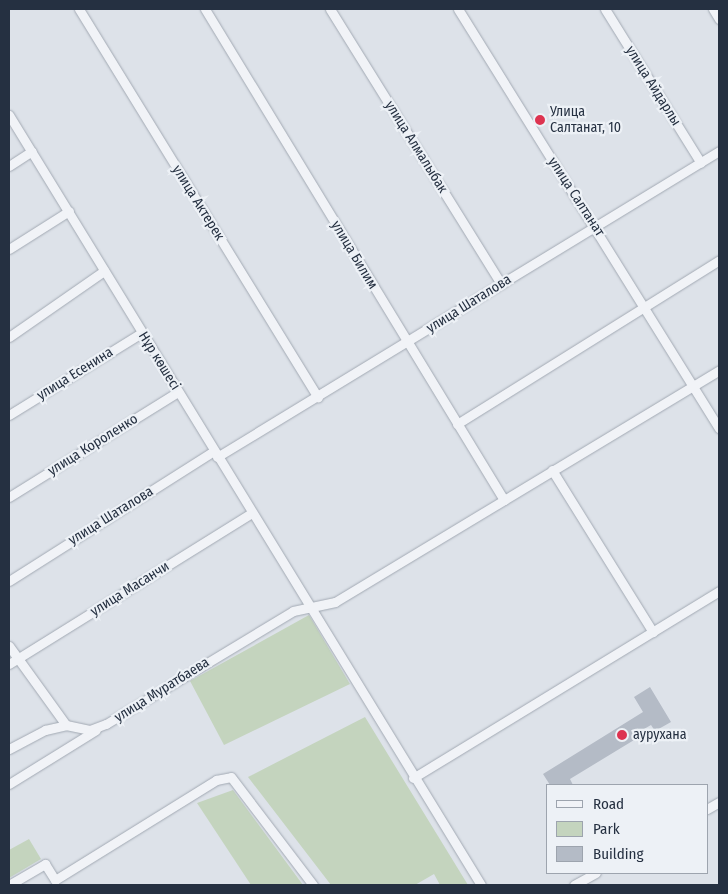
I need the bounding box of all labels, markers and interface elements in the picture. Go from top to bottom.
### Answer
street label: улица Айдарлы [622,43,684,129]
street label: улица Алмалыбак [381,98,451,196]
place label: Улица Салтанат, 10 [550,104,621,136]
marker: Улица Салтанат, 10 [534,114,546,126]
street label: улица Салтанат [544,154,608,240]
street label: улица Актерек [168,162,228,244]
street label: улица Билим [327,218,381,292]
street label: улица Шаталова [423,271,515,337]
street label: Нұр көшесі [134,329,184,393]
street label: улица Есенина [34,344,116,404]
street label: улица Короленко [45,411,141,479]
street label: улица Шаталова [65,483,157,549]
street label: улица Масанчи [87,558,173,620]
street label: улица Муратбаева [111,654,213,726]
place label: аурухана [633,727,687,743]
marker: аурухана [615,728,629,742]
legend [546,784,708,874]
text: Road [593,795,624,813]
text: Park [593,820,620,838]
text: Building [593,845,644,863]

